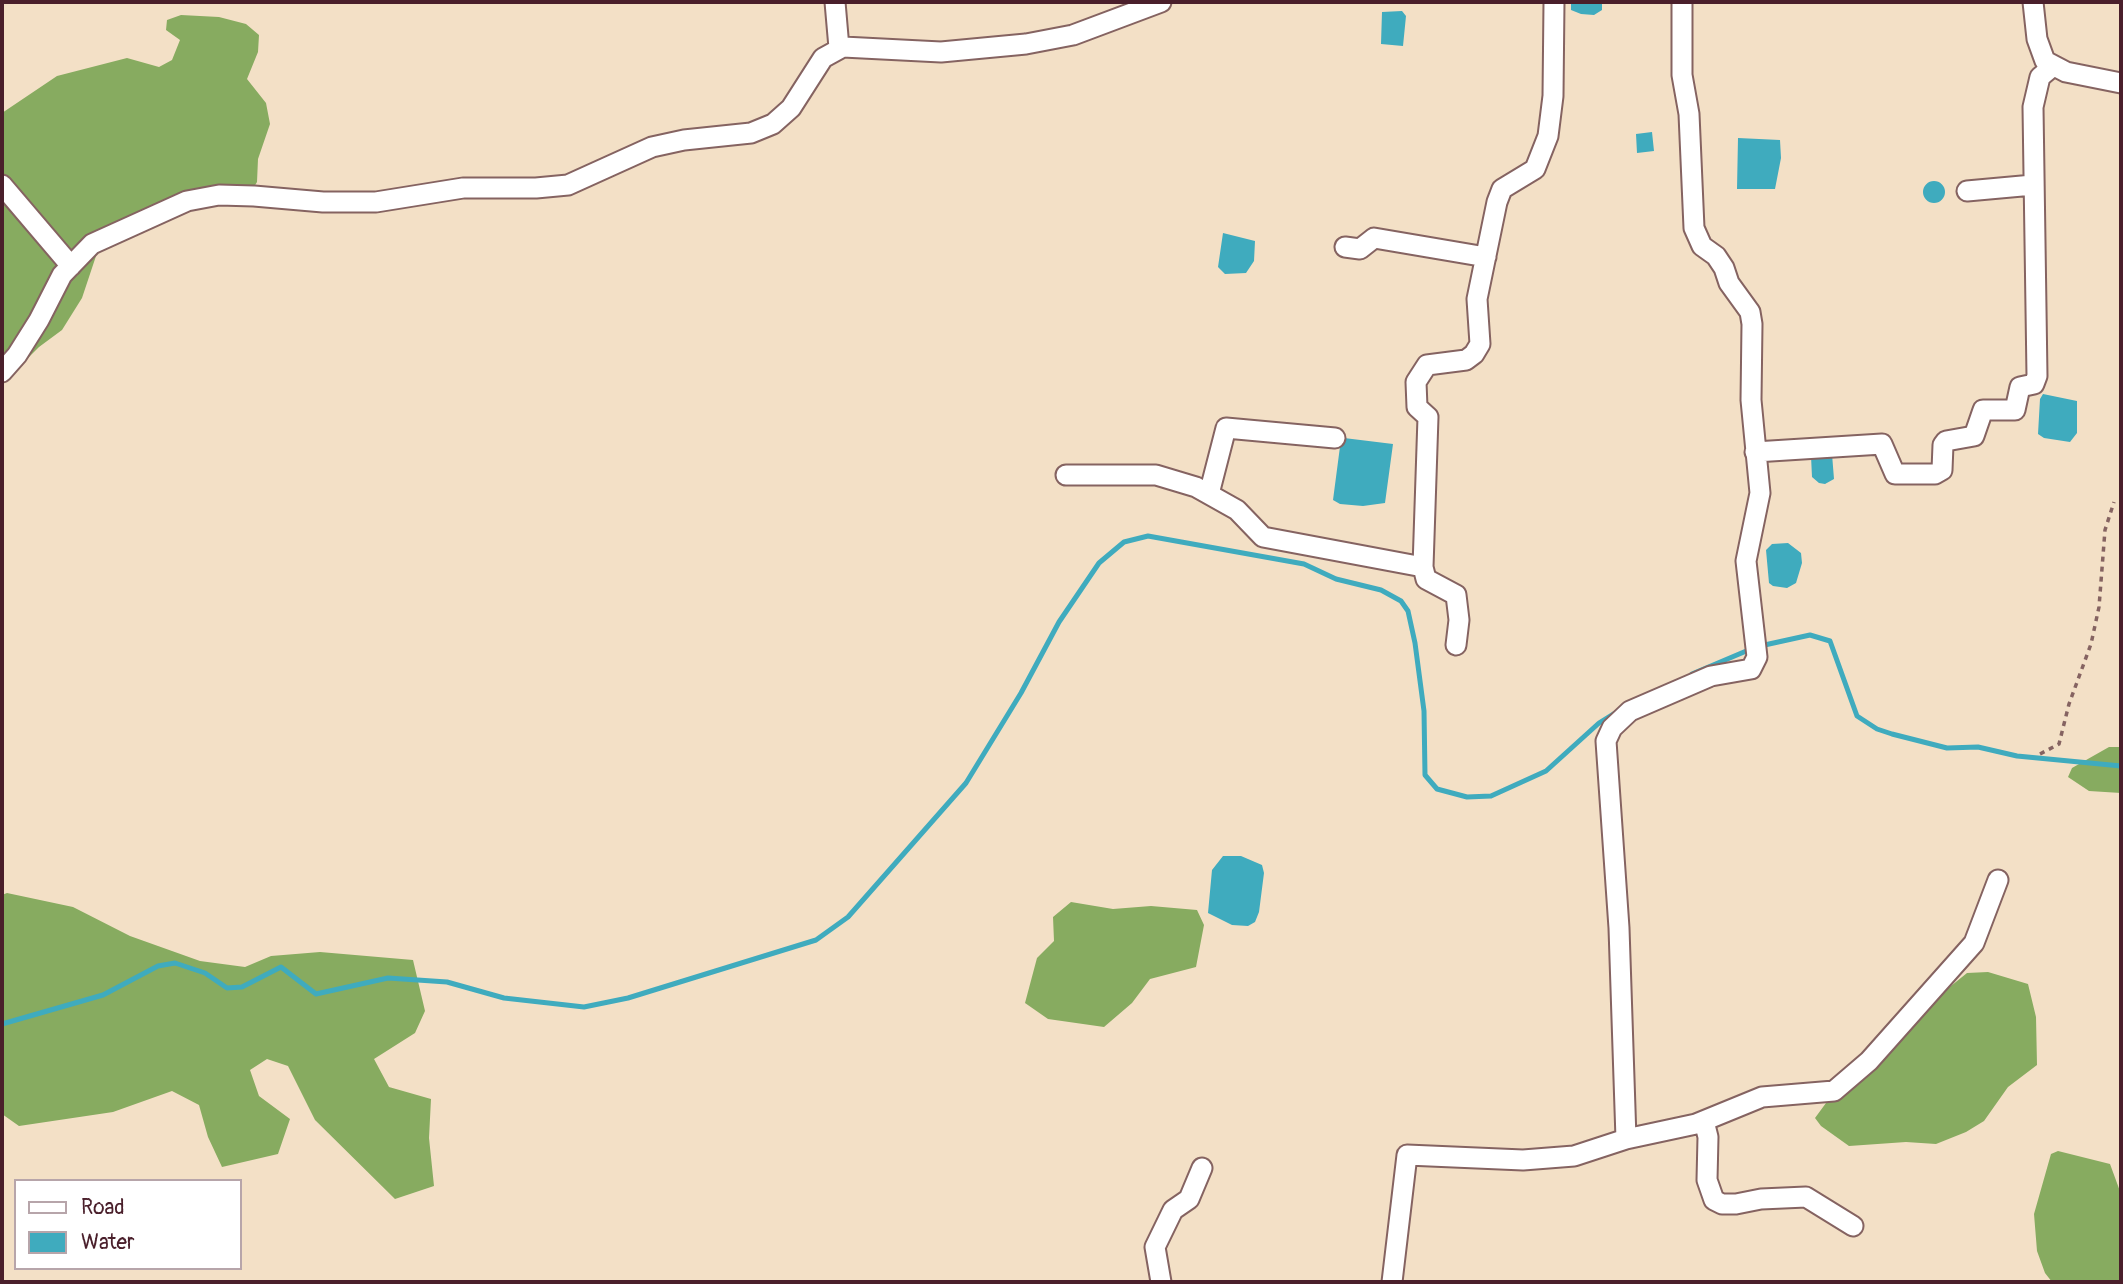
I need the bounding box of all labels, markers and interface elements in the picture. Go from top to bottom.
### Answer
legend [14,1179,242,1270]
text: Road [81,1194,125,1221]
text: Water [81,1229,134,1256]

